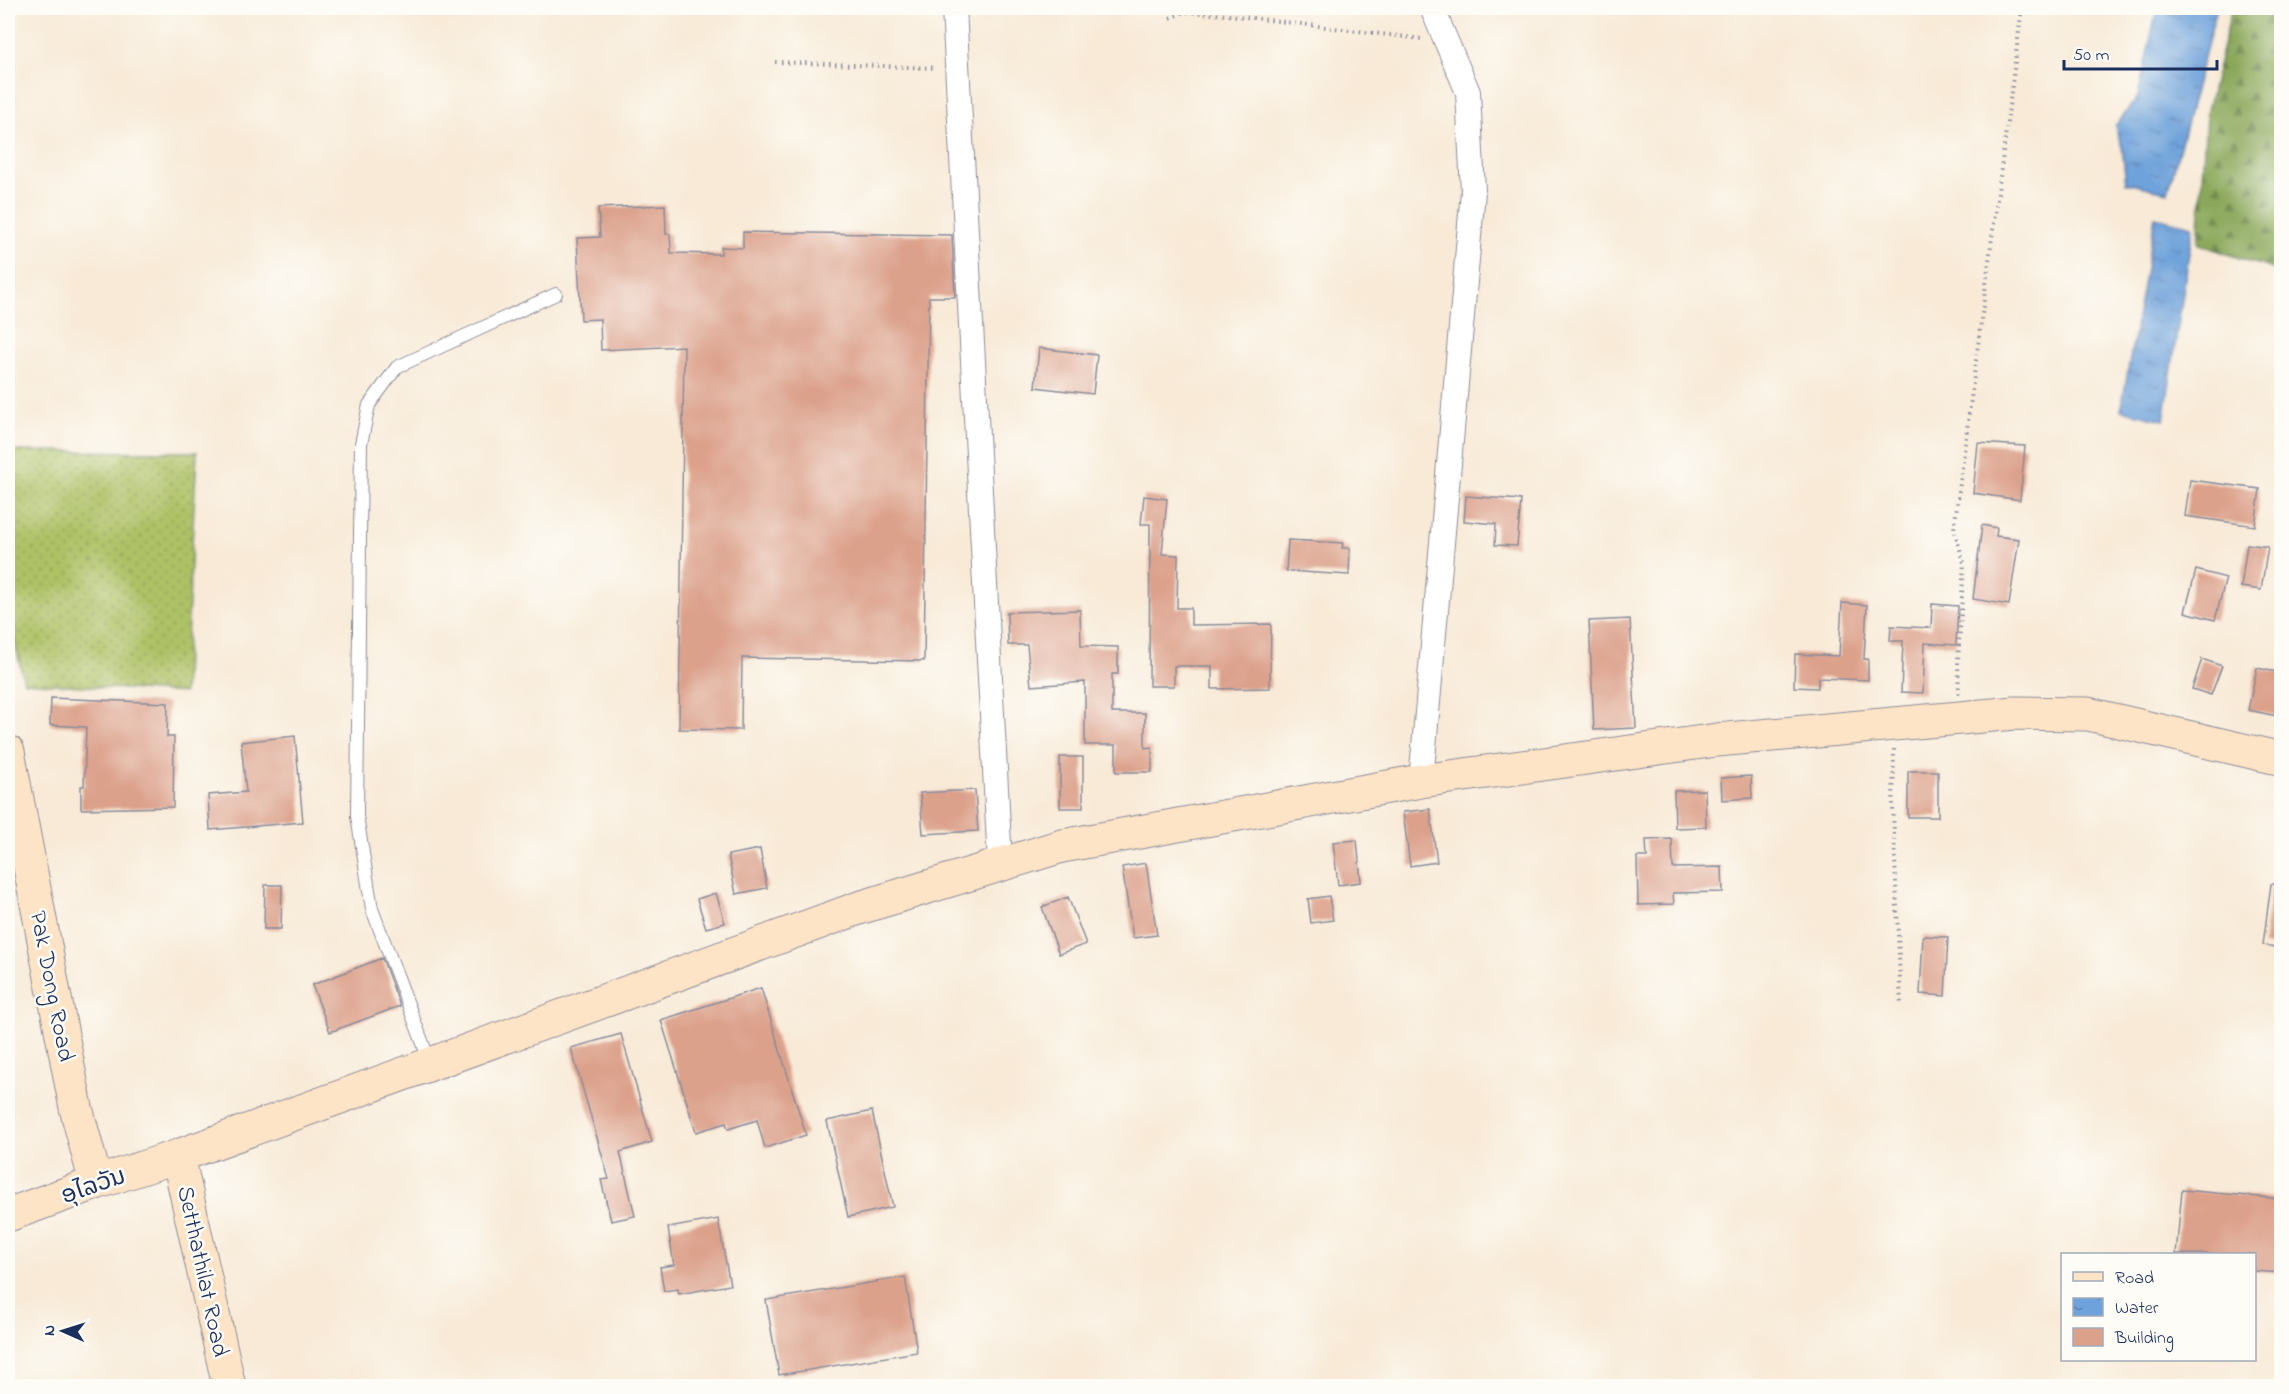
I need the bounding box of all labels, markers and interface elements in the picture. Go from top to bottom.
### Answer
scale bar [2064,33,2217,71]
text: 50 m [2073,43,2110,69]
street label: Pak Dong Road [19,908,82,1065]
street label: ອຸໄລວັນ [57,1160,131,1215]
street label: Setthathilat Road [166,1183,237,1361]
legend [2061,1253,2256,1361]
text: Road [2115,1266,2154,1292]
text: Water [2115,1296,2159,1322]
north arrow [33,1301,93,1361]
text: N [38,1324,62,1336]
text: Building [2114,1326,2174,1353]

